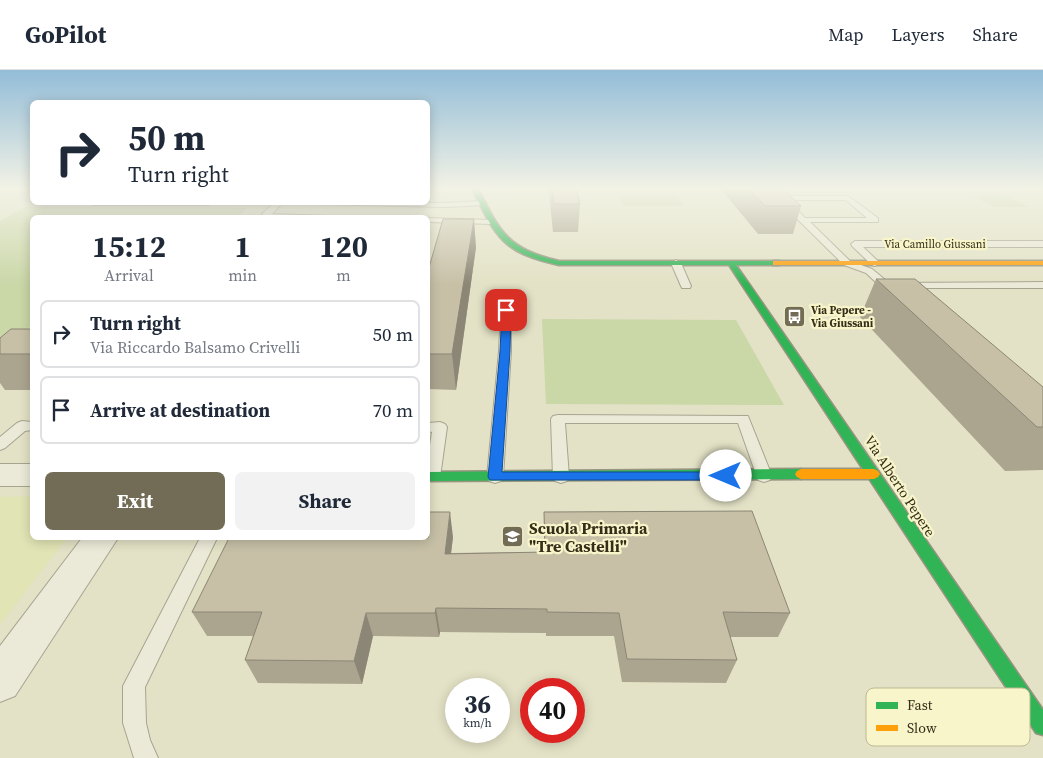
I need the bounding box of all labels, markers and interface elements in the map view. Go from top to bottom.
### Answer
text: GoPilot [25,18,106,51]
text: Map [828,22,863,47]
text: Layers [891,22,944,47]
text: Share [972,22,1018,47]
text: 50 m [128,114,205,162]
icon: right [45,120,110,185]
text: Turn right [128,159,229,189]
text: 15:12 [92,226,166,267]
text: 1 [234,226,251,267]
text: 120 [319,226,368,267]
street label: Via Camillo Giussani [884,237,986,252]
text: Arrival [104,264,154,286]
text: min [228,264,257,286]
text: m [336,264,351,286]
pin [485,289,527,331]
icon: arrive [492,296,520,324]
place label: Via Pepere - Via Giussani [811,303,874,331]
bus stop icon: Via Pepere - Via Giussani [783,304,807,328]
text: Turn right [90,310,181,336]
icon: right [47,320,75,348]
text: 50 m [372,321,413,347]
text: Via Riccardo Balsamo Crivelli [90,336,300,358]
icon: arrive [47,396,75,424]
text: Arrive at destination [90,397,270,423]
text: 70 m [372,397,413,423]
street label: Via Alberto Pepere [860,431,940,541]
position arrow [699,449,751,501]
button: Exit [45,472,225,530]
button: Share [235,472,415,530]
place label: Scuola Primaria "Tre Castelli" [529,517,648,557]
school or university icon: Scuola Primaria "Tre Castelli" [501,525,525,549]
speed limit sign: 40 [520,678,585,743]
text: 36 [464,687,491,721]
legend [866,688,1030,746]
text: Fast [907,695,933,715]
text: km/h [463,715,492,731]
text: Slow [907,718,937,738]

